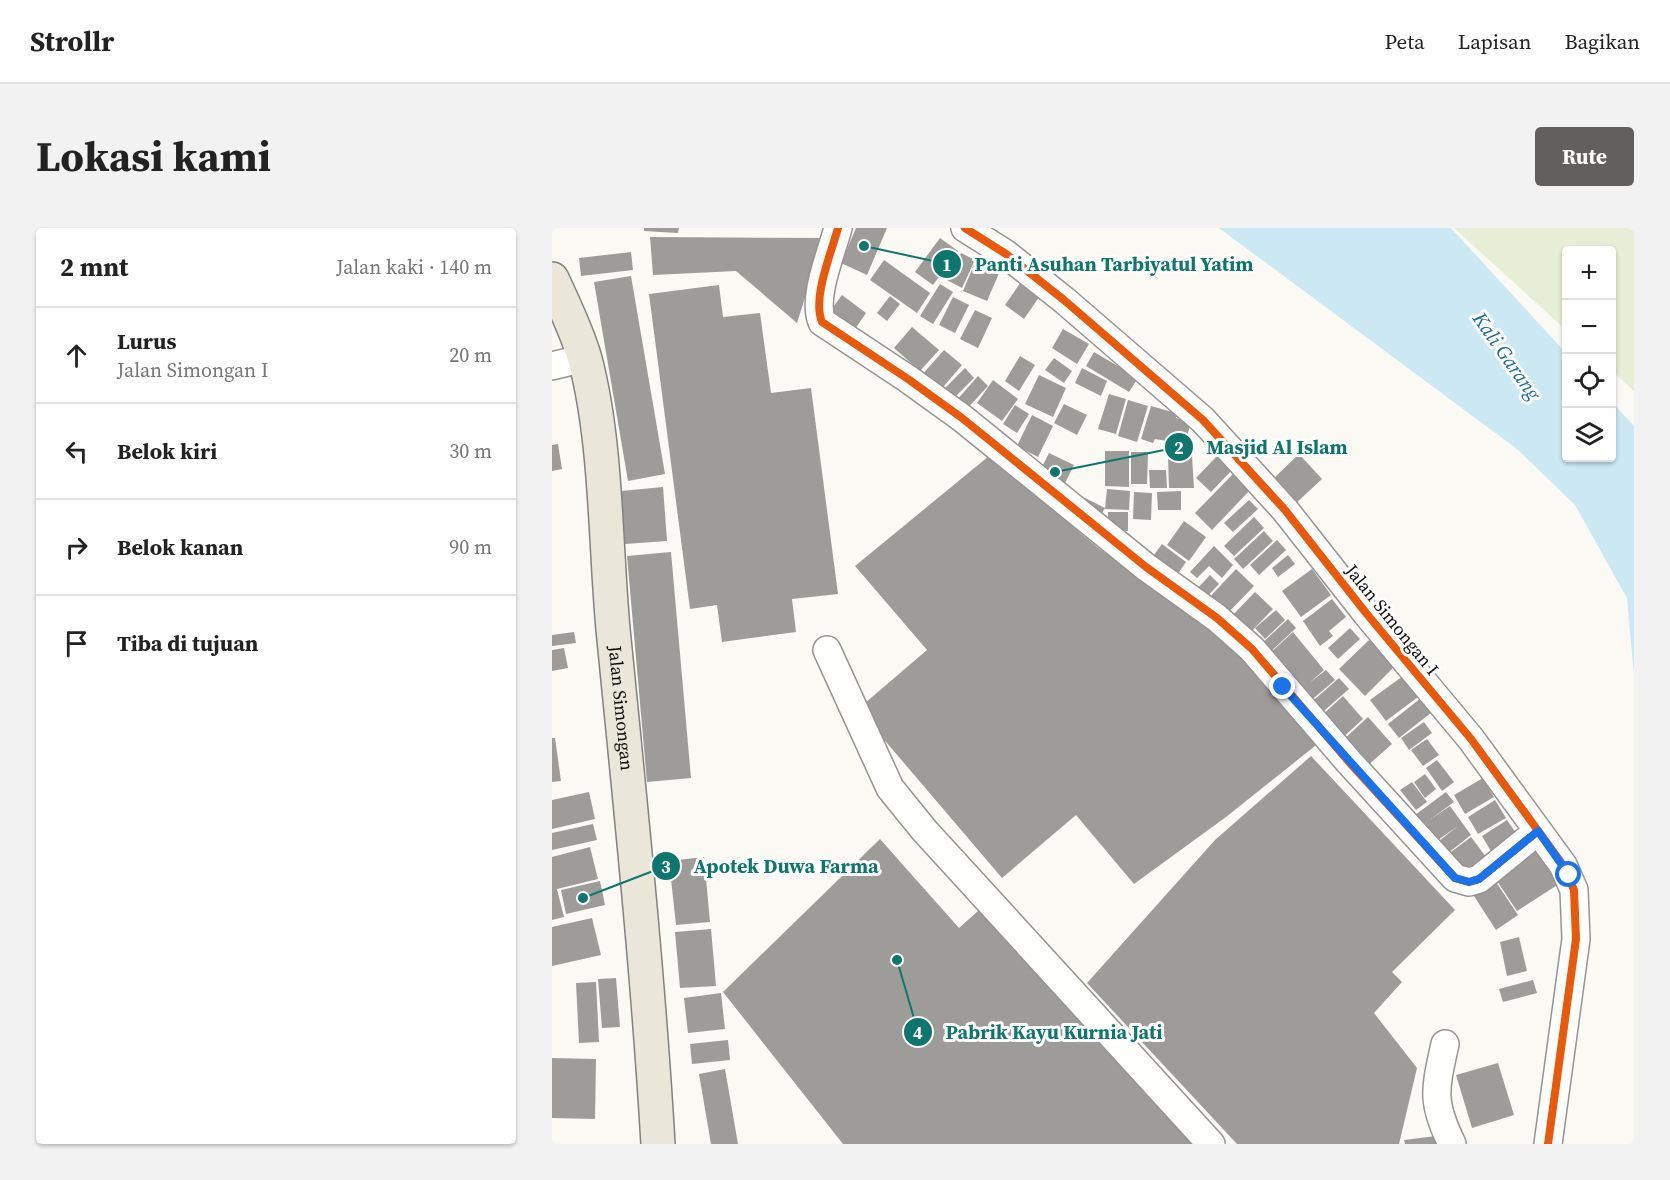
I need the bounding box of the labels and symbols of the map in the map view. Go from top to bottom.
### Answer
callout: Panti Asuhan Tarbiyatul Yatim [932,245,1266,283]
text: Panti Asuhan Tarbiyatul Yatim [975,250,1253,278]
text: 1 [942,252,952,277]
water label: Kali Garang [1466,305,1548,407]
callout: Masjid Al Islam [1164,428,1360,466]
text: Masjid Al Islam [1206,433,1348,461]
text: 2 [1174,435,1184,460]
street label: Jalan Simongan I [1339,558,1445,680]
street label: Jalan Simongan [603,643,640,772]
route end [1269,673,1295,699]
callout: Apotek Duwa Farma [651,847,890,885]
text: Apotek Duwa Farma [693,852,879,880]
text: 3 [661,854,671,879]
route start [1555,861,1581,887]
callout: Pabrik Kayu Kurnia Jati [903,1013,1174,1051]
text: Pabrik Kayu Kurnia Jati [945,1018,1163,1046]
text: 4 [913,1020,923,1045]

